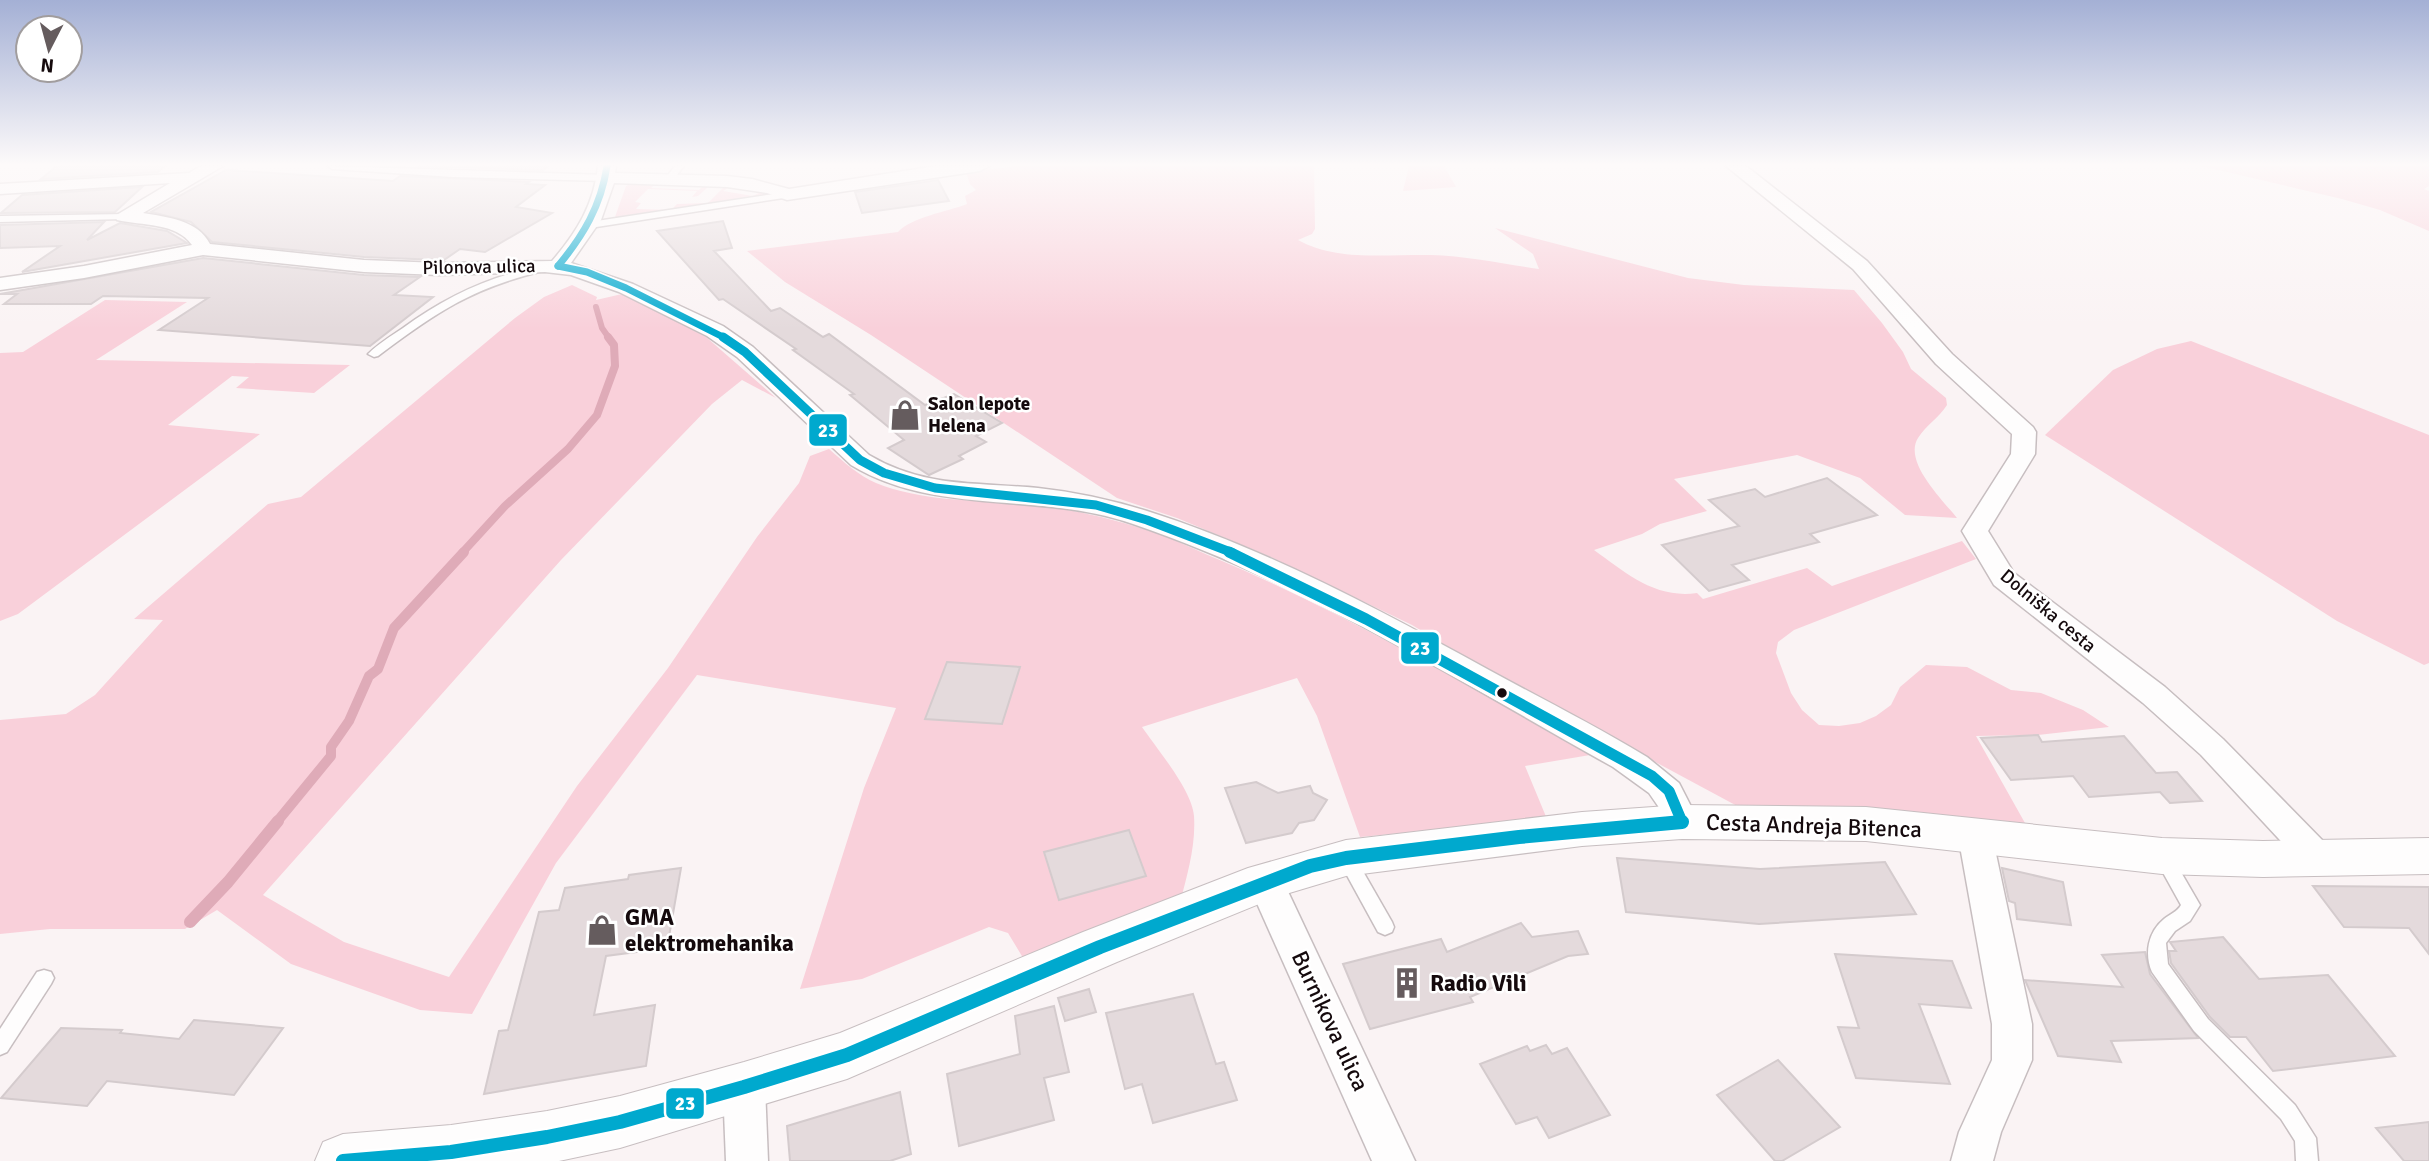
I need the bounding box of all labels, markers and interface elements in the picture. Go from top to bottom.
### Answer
north arrow [14,14,84,84]
text: N [40,52,55,78]
street label: Pilonova ulica [422,254,536,280]
place label: Salon lepote Helena [928,392,1030,438]
shop icon: Salon lepote Helena [888,398,922,432]
line badge: 23 [808,413,848,447]
text: 23 [818,419,838,443]
street label: Dolniška cesta [1995,564,2101,658]
line badge: 23 [1400,631,1440,665]
text: 23 [1410,637,1430,661]
unlabelled marker [1495,686,1509,700]
street label: Cesta Andreja Bitenca [1706,808,1922,844]
place label: GMA elektromehanika [625,903,794,958]
shop icon: GMA elektromehanika [585,913,619,947]
street label: Burnikova ulica [1285,946,1375,1096]
building icon: Radio Vili [1390,966,1424,1000]
place label: Radio Vili [1430,969,1527,998]
line badge: 23 [665,1087,705,1120]
text: 23 [675,1092,695,1116]

